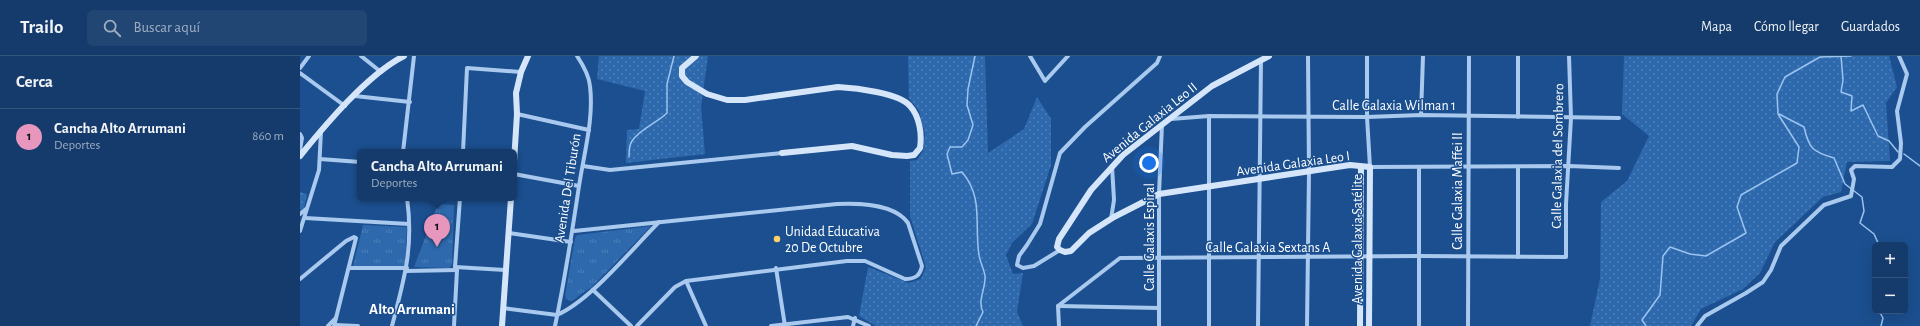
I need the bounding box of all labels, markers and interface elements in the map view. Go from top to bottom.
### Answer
search box [87,10,367,46]
icon: search [101,17,123,39]
text: Trailo [20,18,63,37]
text: Buscar aquí [133,20,200,35]
text: Mapa [1701,20,1732,34]
text: Cómo llegar [1754,20,1819,34]
text: Guardados [1841,20,1900,34]
text: Cerca [16,73,53,90]
street label: Avenida Galaxia Leo II [1099,80,1200,165]
street label: Calle Galaxia del Sombrero [1550,83,1566,229]
street label: Calle Galaxia Wilman 1 [1332,99,1456,113]
text: Cancha Alto Arrumani [54,121,186,136]
text: 1 [27,130,31,143]
text: 860 m [252,130,284,143]
street label: Avenida Del Tiburón [552,132,584,244]
street label: Calle Galaxia Maffei II [1451,132,1465,250]
text: Deportes [54,139,100,152]
popup [357,149,517,201]
street label: Avenida Galaxia Leo I [1235,149,1351,179]
your location [1139,153,1159,173]
text: Cancha Alto Arrumani [371,159,503,174]
street label: Avenida Galaxia Satélite [1351,174,1365,304]
text: Deportes [371,177,417,190]
street label: Calle Galaxis Espiral [1143,183,1157,291]
pin: 1 [424,214,450,247]
place label: Unidad Educativa 20 De Octubre [785,225,880,255]
marker: Unidad Educativa 20 De Octubre [772,234,782,244]
street label: Calle Galaxia Sextans A [1206,241,1330,255]
map controls [1872,242,1908,314]
button: + [1872,242,1908,278]
button: − [1872,278,1908,314]
district label: Alto Arrumani [369,302,455,317]

